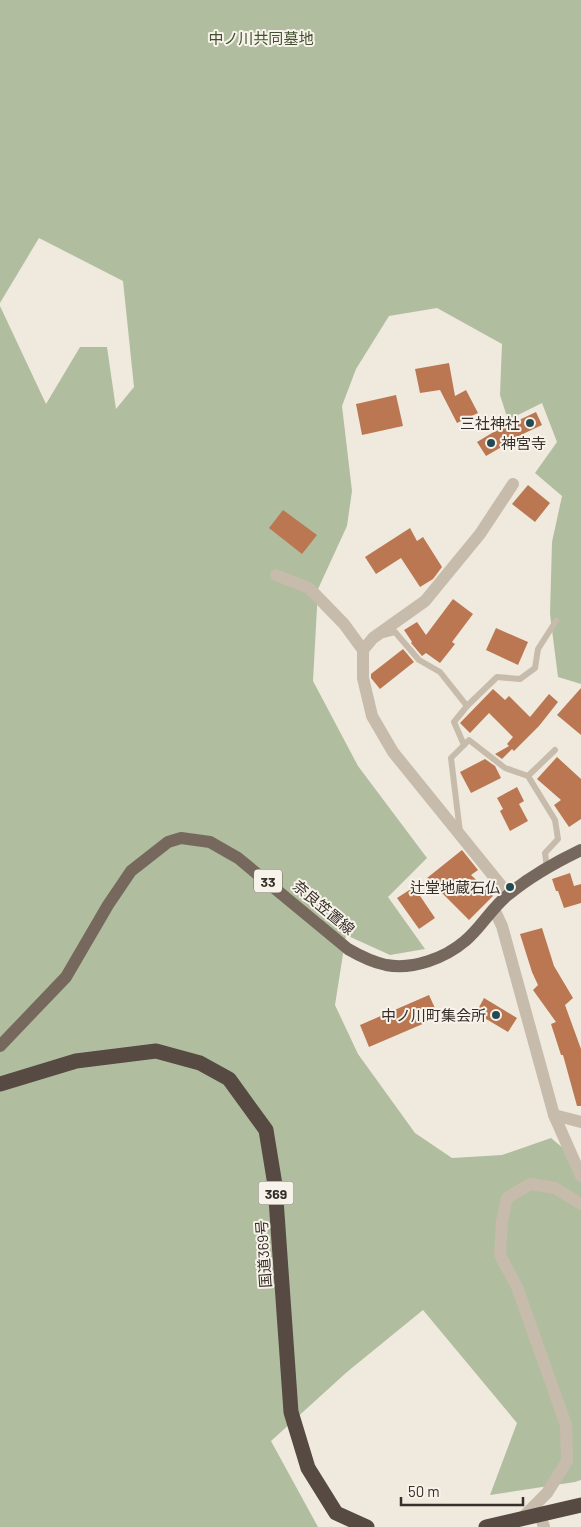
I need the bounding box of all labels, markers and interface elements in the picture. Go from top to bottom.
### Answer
park label: 中ノ川共同墓地 [208,29,314,47]
place label: 三社神社 [460,414,520,432]
marker: 三社神社 [524,417,536,429]
place label: 神宮寺 [501,434,546,452]
marker: 神宮寺 [485,437,497,449]
road number: 33 [254,869,282,892]
street label: 奈良笠置線 [289,876,359,938]
place label: 辻堂地蔵石仏 [410,878,500,896]
marker: 辻堂地蔵石仏 [504,881,516,893]
place label: 中ノ川町集会所 [381,1006,486,1024]
marker: 中ノ川町集会所 [490,1009,502,1021]
road number: 369 [258,1182,294,1204]
street label: 国道369号 [252,1219,274,1289]
scale bar [401,1474,524,1506]
text: 50 m [408,1482,440,1500]

